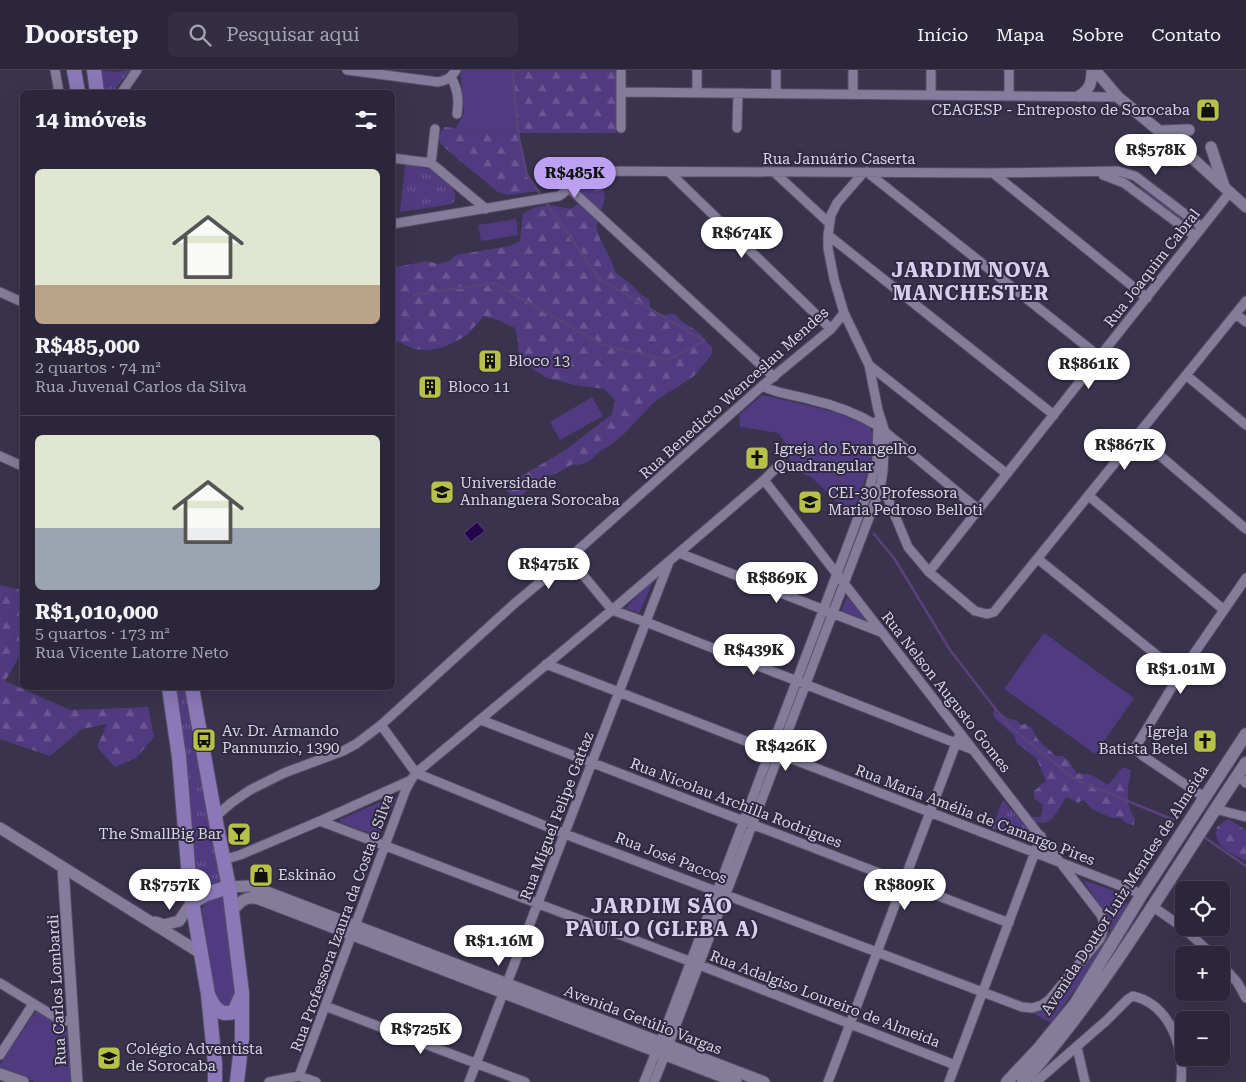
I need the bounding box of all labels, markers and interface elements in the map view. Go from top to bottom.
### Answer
search box [168,12,518,57]
text: Doorstep [25,21,138,49]
icon: search [186,21,214,49]
text: Pesquisar aqui [226,23,360,46]
text: Início [917,24,968,45]
text: Mapa [996,24,1044,45]
text: Sobre [1072,24,1124,45]
text: Contato [1152,24,1221,45]
shop icon: CEAGESP - Entreposto de Sorocaba [1195,97,1221,123]
place label: CEAGESP - Entreposto de Sorocaba [931,101,1190,119]
icon: filters [352,106,380,134]
text: 14 imóveis [35,108,146,132]
pin: R$578K [1115,134,1197,176]
text: R$578K [1126,140,1186,159]
street label: Rua Januário Caserta [763,150,915,168]
pin: R$485K [534,156,616,199]
text: R$485K [545,163,605,182]
icon: home [163,202,253,292]
street label: Rua Joaquim Cabral [1100,205,1204,331]
pin: R$674K [701,216,783,259]
text: R$674K [712,223,772,242]
district label: JARDIM NOVA MANCHESTER [892,258,1050,305]
street label: Rua Benedicto Wenceslau Mendes [636,303,832,483]
text: R$485,000 [35,334,140,358]
building icon: Bloco 13 [477,348,503,374]
pin: R$861K [1048,348,1130,390]
place label: Bloco 13 [508,352,570,370]
text: R$861K [1059,354,1119,373]
text: 2 quartos · 74 m² [35,358,161,377]
building icon: Bloco 11 [417,374,443,400]
text: Rua Juvenal Carlos da Silva [35,377,247,396]
place label: Bloco 11 [448,378,510,396]
pin: R$867K [1084,428,1166,471]
text: R$867K [1095,435,1155,454]
place label: Igreja do Evangelho Quadrangular [774,440,917,475]
church icon: Igreja do Evangelho Quadrangular [744,445,770,471]
icon: home [163,467,253,557]
place label: Universidade Anhanguera Sorocaba [460,474,620,509]
school or university icon: Universidade Anhanguera Sorocaba [429,479,455,505]
place label: CEI-30 Professora Maria Pedroso Belloti [828,484,983,519]
school or university icon: CEI-30 Professora Maria Pedroso Belloti [797,489,823,515]
pin: R$475K [508,548,590,590]
text: R$475K [519,554,579,573]
pin: R$869K [736,562,818,604]
text: R$869K [747,568,807,587]
text: R$1,010,000 [35,600,158,624]
street label: Rua Nelson Augusto Gomes [878,608,1014,776]
text: 5 quartos · 173 m² [35,624,170,643]
pin: R$439K [713,634,795,676]
text: R$439K [724,640,784,659]
text: Rua Vicente Latorre Neto [35,643,229,662]
pin: R$1.01M [1135,652,1227,695]
text: R$1.01M [1147,659,1215,678]
place label: Av. Dr. Armando Pannunzio, 1390 [222,722,339,757]
place label: Igreja Batista Betel [1099,723,1188,758]
bus stop icon: Av. Dr. Armando Pannunzio, 1390 [191,727,217,753]
church icon: Igreja Batista Betel [1192,728,1218,754]
street label: Rua Miguel Felipe Gattaz [517,729,597,903]
pin: R$426K [745,730,827,772]
text: R$426K [756,736,816,755]
street label: Rua Nicolau Archilla Rodrigues [628,754,844,852]
street label: Rua Maria Amélia de Camargo Pires [853,761,1097,869]
street label: Avenida Doutor Luiz Mendes de Almeida [1037,762,1213,1018]
street label: Rua Professora Izaura da Costa e Silva [287,792,397,1054]
bar icon: The SmallBig Bar [226,821,252,847]
place label: The SmallBig Bar [98,825,222,843]
street label: Rua José Paccos [613,828,729,888]
shop icon: Eskinão [248,862,274,888]
place label: Eskinão [278,866,336,884]
pin: R$757K [129,868,211,911]
pin: R$809K [864,868,946,911]
text: R$757K [140,875,200,894]
text: R$809K [875,875,935,894]
map controls [1175,881,1230,1066]
button: locate [1175,881,1230,936]
district label: JARDIM SÃO PAULO (GLEBA A) [565,893,759,941]
street label: Rua Carlos Lombardi [44,914,70,1066]
pin: R$1.16M [453,924,545,967]
text: R$1.16M [465,931,533,950]
button: + [1175,946,1230,1001]
street label: Rua Adalgiso Loureiro de Almeida [707,947,943,1051]
street label: Avenida Getúlio Vargas [562,982,724,1058]
button: − [1175,1011,1230,1066]
pin: R$725K [380,1012,462,1055]
text: R$725K [391,1019,451,1038]
place label: Colégio Adventista de Sorocaba [126,1040,263,1075]
school or university icon: Colégio Adventista de Sorocaba [96,1045,122,1071]

